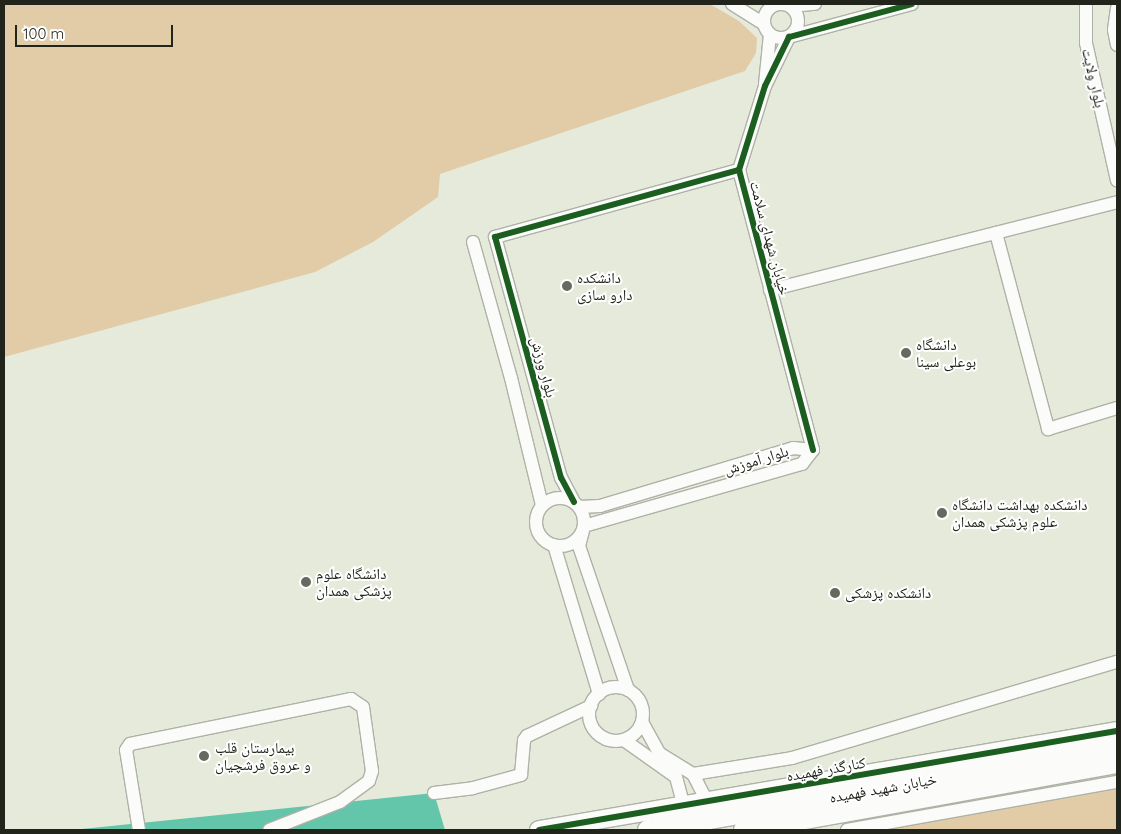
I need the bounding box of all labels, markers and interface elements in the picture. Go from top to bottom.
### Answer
scale bar [18,15,175,47]
text: 100 m [23,24,64,43]
street label: بلوار ولایت [1078,47,1110,109]
street label: خیابان شهدای سلامت [746,179,794,297]
place label: دانشکده دارو سازی [577,268,632,303]
marker: دانشکده دارو سازی [561,280,573,292]
street label: بلوار ورزش [527,335,561,399]
place label: دانشگاه بوعلی سینا [916,335,976,370]
marker: دانشگاه بوعلی سینا [900,347,912,359]
street label: بلوار آموزش [721,442,791,478]
place label: دانشکده بهداشت دانشگاه علوم پزشکی همدان [952,495,1087,530]
marker: دانشکده بهداشت دانشگاه علوم پزشکی همدان [936,507,948,519]
place label: دانشگاه علوم پزشکی همدان [316,564,392,599]
marker: دانشگاه علوم پزشکی همدان [300,576,312,588]
place label: دانشکده پزشکی [845,584,931,602]
marker: دانشکده پزشکی [829,587,841,599]
place label: بیمارستان قلب و عروق فرشچیان [215,738,311,773]
marker: بیمارستان قلب و عروق فرشچیان [197,749,211,763]
street label: کنارگذر فهمیده [785,753,867,785]
street label: خیابان شهید فهمیده [828,770,938,806]

